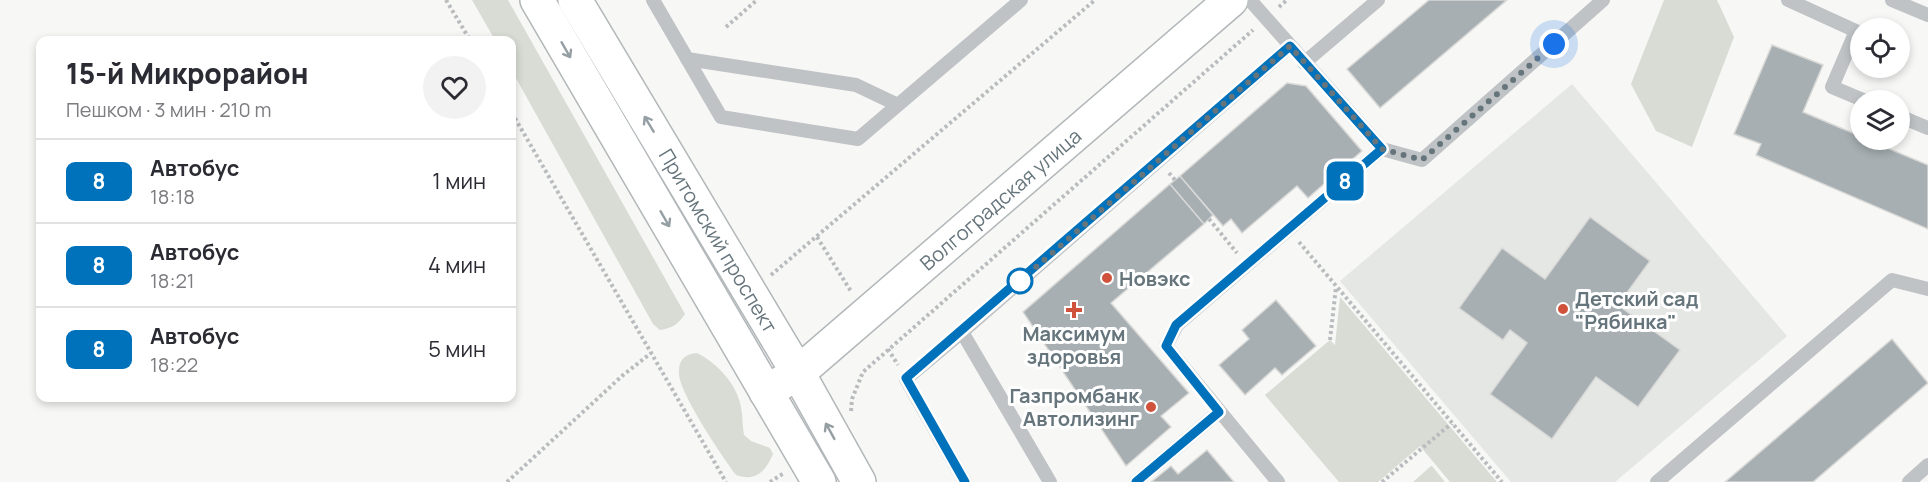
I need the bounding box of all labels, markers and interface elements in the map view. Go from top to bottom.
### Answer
map controls [1850,18,1910,150]
button: locate [1850,18,1910,78]
your location [1539,29,1569,59]
one-way arrow [561,42,573,59]
text: 15-й Микрорайон [66,54,308,92]
button: heart [423,56,486,119]
button: layers [1850,90,1910,150]
text: Пешком · 3 мин · 210 m [66,96,272,123]
one-way arrow [643,116,655,133]
street label: Волгоградская улица [914,122,1086,276]
street label: Притомский проспект [653,143,784,337]
text: Автобус [150,153,239,183]
line badge: 8 [1326,162,1364,201]
text: 1 мин [432,166,486,196]
text: 8 [93,167,105,195]
text: 8 [1339,167,1351,195]
text: 18:18 [150,183,195,210]
one-way arrow [659,210,671,227]
text: Автобус [150,237,239,267]
text: 4 мин [428,250,486,280]
text: 8 [93,251,105,279]
place label: Новэкс [1119,265,1191,292]
text: 18:21 [150,267,195,294]
unlabelled marker [1007,268,1033,294]
marker: Новэкс [1100,271,1114,285]
place label: Детский сад "Рябинка" [1575,285,1699,335]
marker: Максимум здоровья [1065,301,1083,319]
marker: Детский сад "Рябинка" [1556,302,1570,316]
place label: Максимум здоровья [1023,320,1126,370]
text: Автобус [150,321,239,351]
text: 5 мин [428,334,486,364]
text: 8 [93,335,105,363]
text: 18:22 [150,351,198,378]
place label: Газпромбанк Автолизинг [1010,382,1140,432]
marker: Газпромбанк Автолизинг [1144,400,1158,414]
one-way arrow [824,423,836,440]

